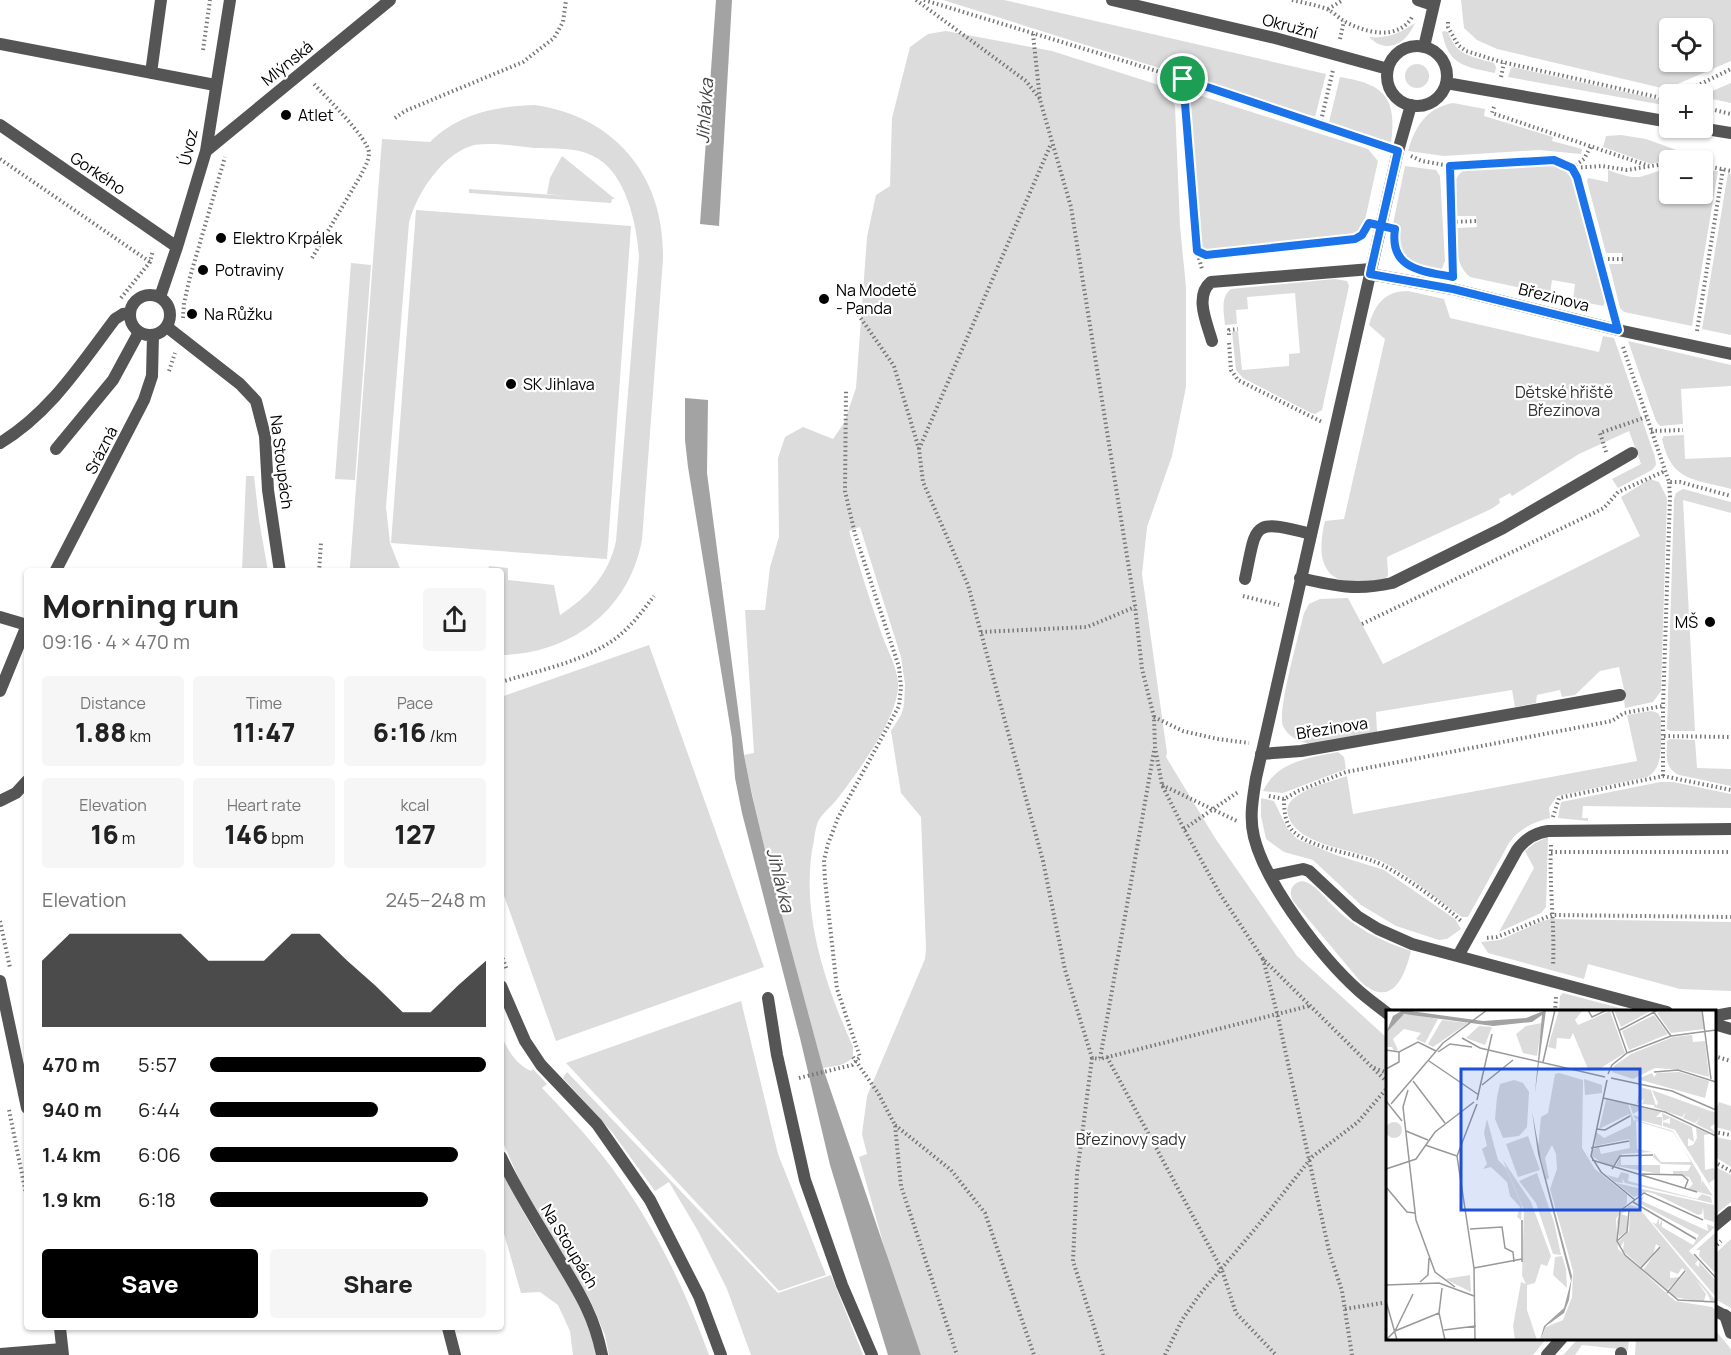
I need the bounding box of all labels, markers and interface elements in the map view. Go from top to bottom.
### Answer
street label: Okružní [1260,8,1320,44]
map controls [1659,18,1713,204]
button: locate [1659,18,1713,72]
street label: Mlýnská [257,35,317,91]
pin [1157,53,1208,104]
icon: arrive [1166,62,1199,95]
water label: Jihlávka [690,77,718,144]
button: + [1659,84,1713,138]
place label: Atlet [298,104,334,126]
marker: Atlet [279,108,293,122]
street label: Úvoz [173,127,203,167]
street label: Gorkého [66,146,130,200]
button: − [1659,150,1713,204]
place label: Elektro Krpálek [233,227,344,249]
marker: Elektro Krpálek [214,231,228,245]
place label: Potraviny [215,259,285,281]
marker: Potraviny [196,263,210,277]
street label: Březinova [1516,278,1592,316]
place label: Na Modetě - Panda [836,279,917,319]
marker: Na Modetě - Panda [817,292,831,306]
place label: Na Růžku [204,303,273,325]
marker: Na Růžku [185,307,199,321]
place label: SK Jihlava [523,373,595,395]
marker: SK Jihlava [504,377,518,391]
park label: Dětské hřiště Březinova [1515,381,1613,421]
street label: Na Stoupách [265,414,299,510]
street label: Srázná [80,422,122,478]
text: Morning run [42,583,239,628]
button: share [423,588,486,651]
place label: MŠ [1675,611,1698,633]
marker: MŠ [1703,615,1717,629]
text: 09:16 · 4 × 470 m [42,628,190,655]
text: Distance [80,692,146,714]
text: Time [246,692,282,714]
text: Pace [397,692,433,714]
street label: Březinova [1295,711,1369,745]
text: 1.88 [75,714,126,750]
text: 11:47 [232,714,296,750]
text: 6:16 [373,714,426,750]
text: km [126,725,151,747]
text: /km [426,725,457,747]
text: Elevation [79,794,147,816]
text: Heart rate [227,794,301,816]
text: kcal [400,794,430,816]
text: 16 [91,816,119,852]
text: 146 [224,816,268,852]
text: 127 [394,816,436,852]
text: m [119,827,135,849]
text: bpm [268,827,304,849]
water label: Jihlávka [761,845,801,915]
text: Elevation [42,886,126,913]
text: 245–248 m [386,886,486,913]
inset map [1386,1010,1716,1340]
text: 470 m [42,1051,100,1078]
text: 5:57 [138,1051,177,1078]
text: 940 m [42,1096,102,1123]
text: 6:44 [138,1096,180,1123]
park label: Březinovy sady [1076,1128,1187,1150]
text: 1.4 km [42,1141,101,1168]
text: 6:06 [138,1141,181,1168]
text: 1.9 km [42,1186,101,1213]
text: 6:18 [138,1186,176,1213]
street label: Na Stoupách [536,1200,604,1292]
button: Save [42,1249,258,1318]
button: Share [270,1249,486,1318]

